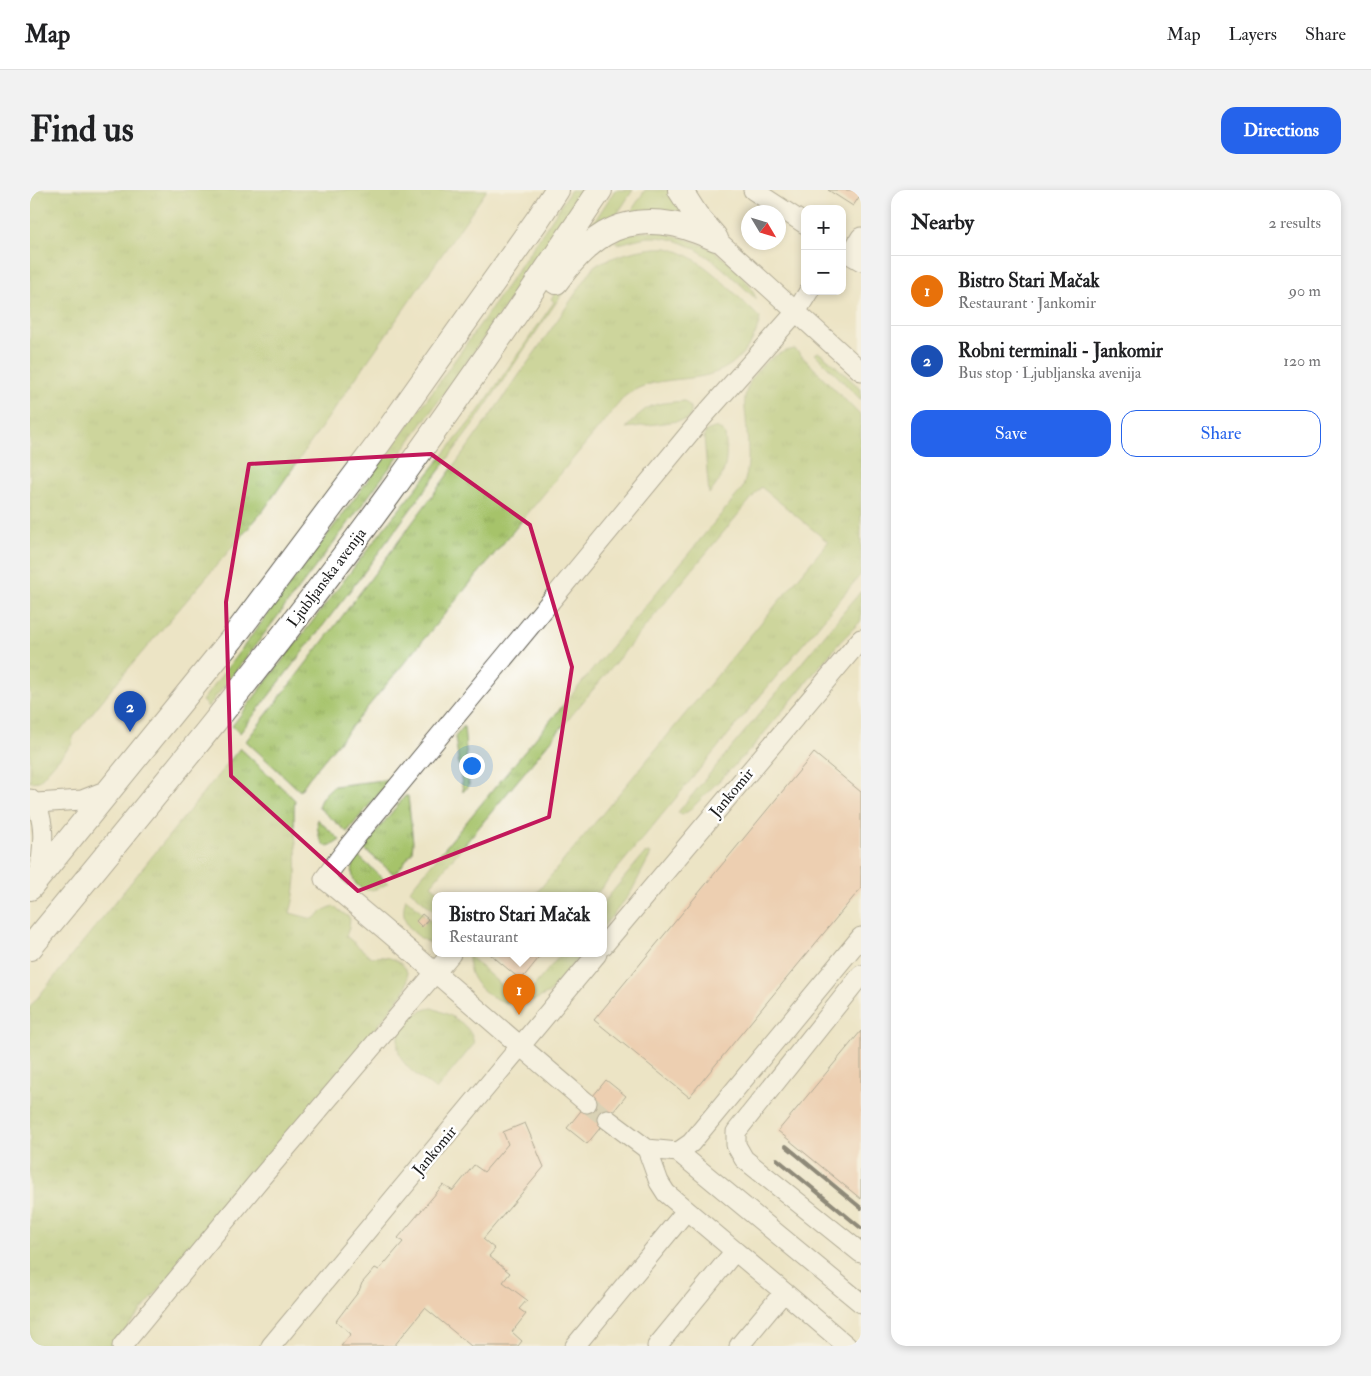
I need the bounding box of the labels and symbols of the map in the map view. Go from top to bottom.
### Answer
north arrow [741,205,786,250]
street label: Ljubljanska avenija [283,524,371,631]
pin: 2 [114,691,146,732]
your location [459,753,485,779]
street label: Jankomir [705,764,759,823]
pin: 1 [503,974,535,1015]
street label: Jankomir [408,1122,462,1181]

